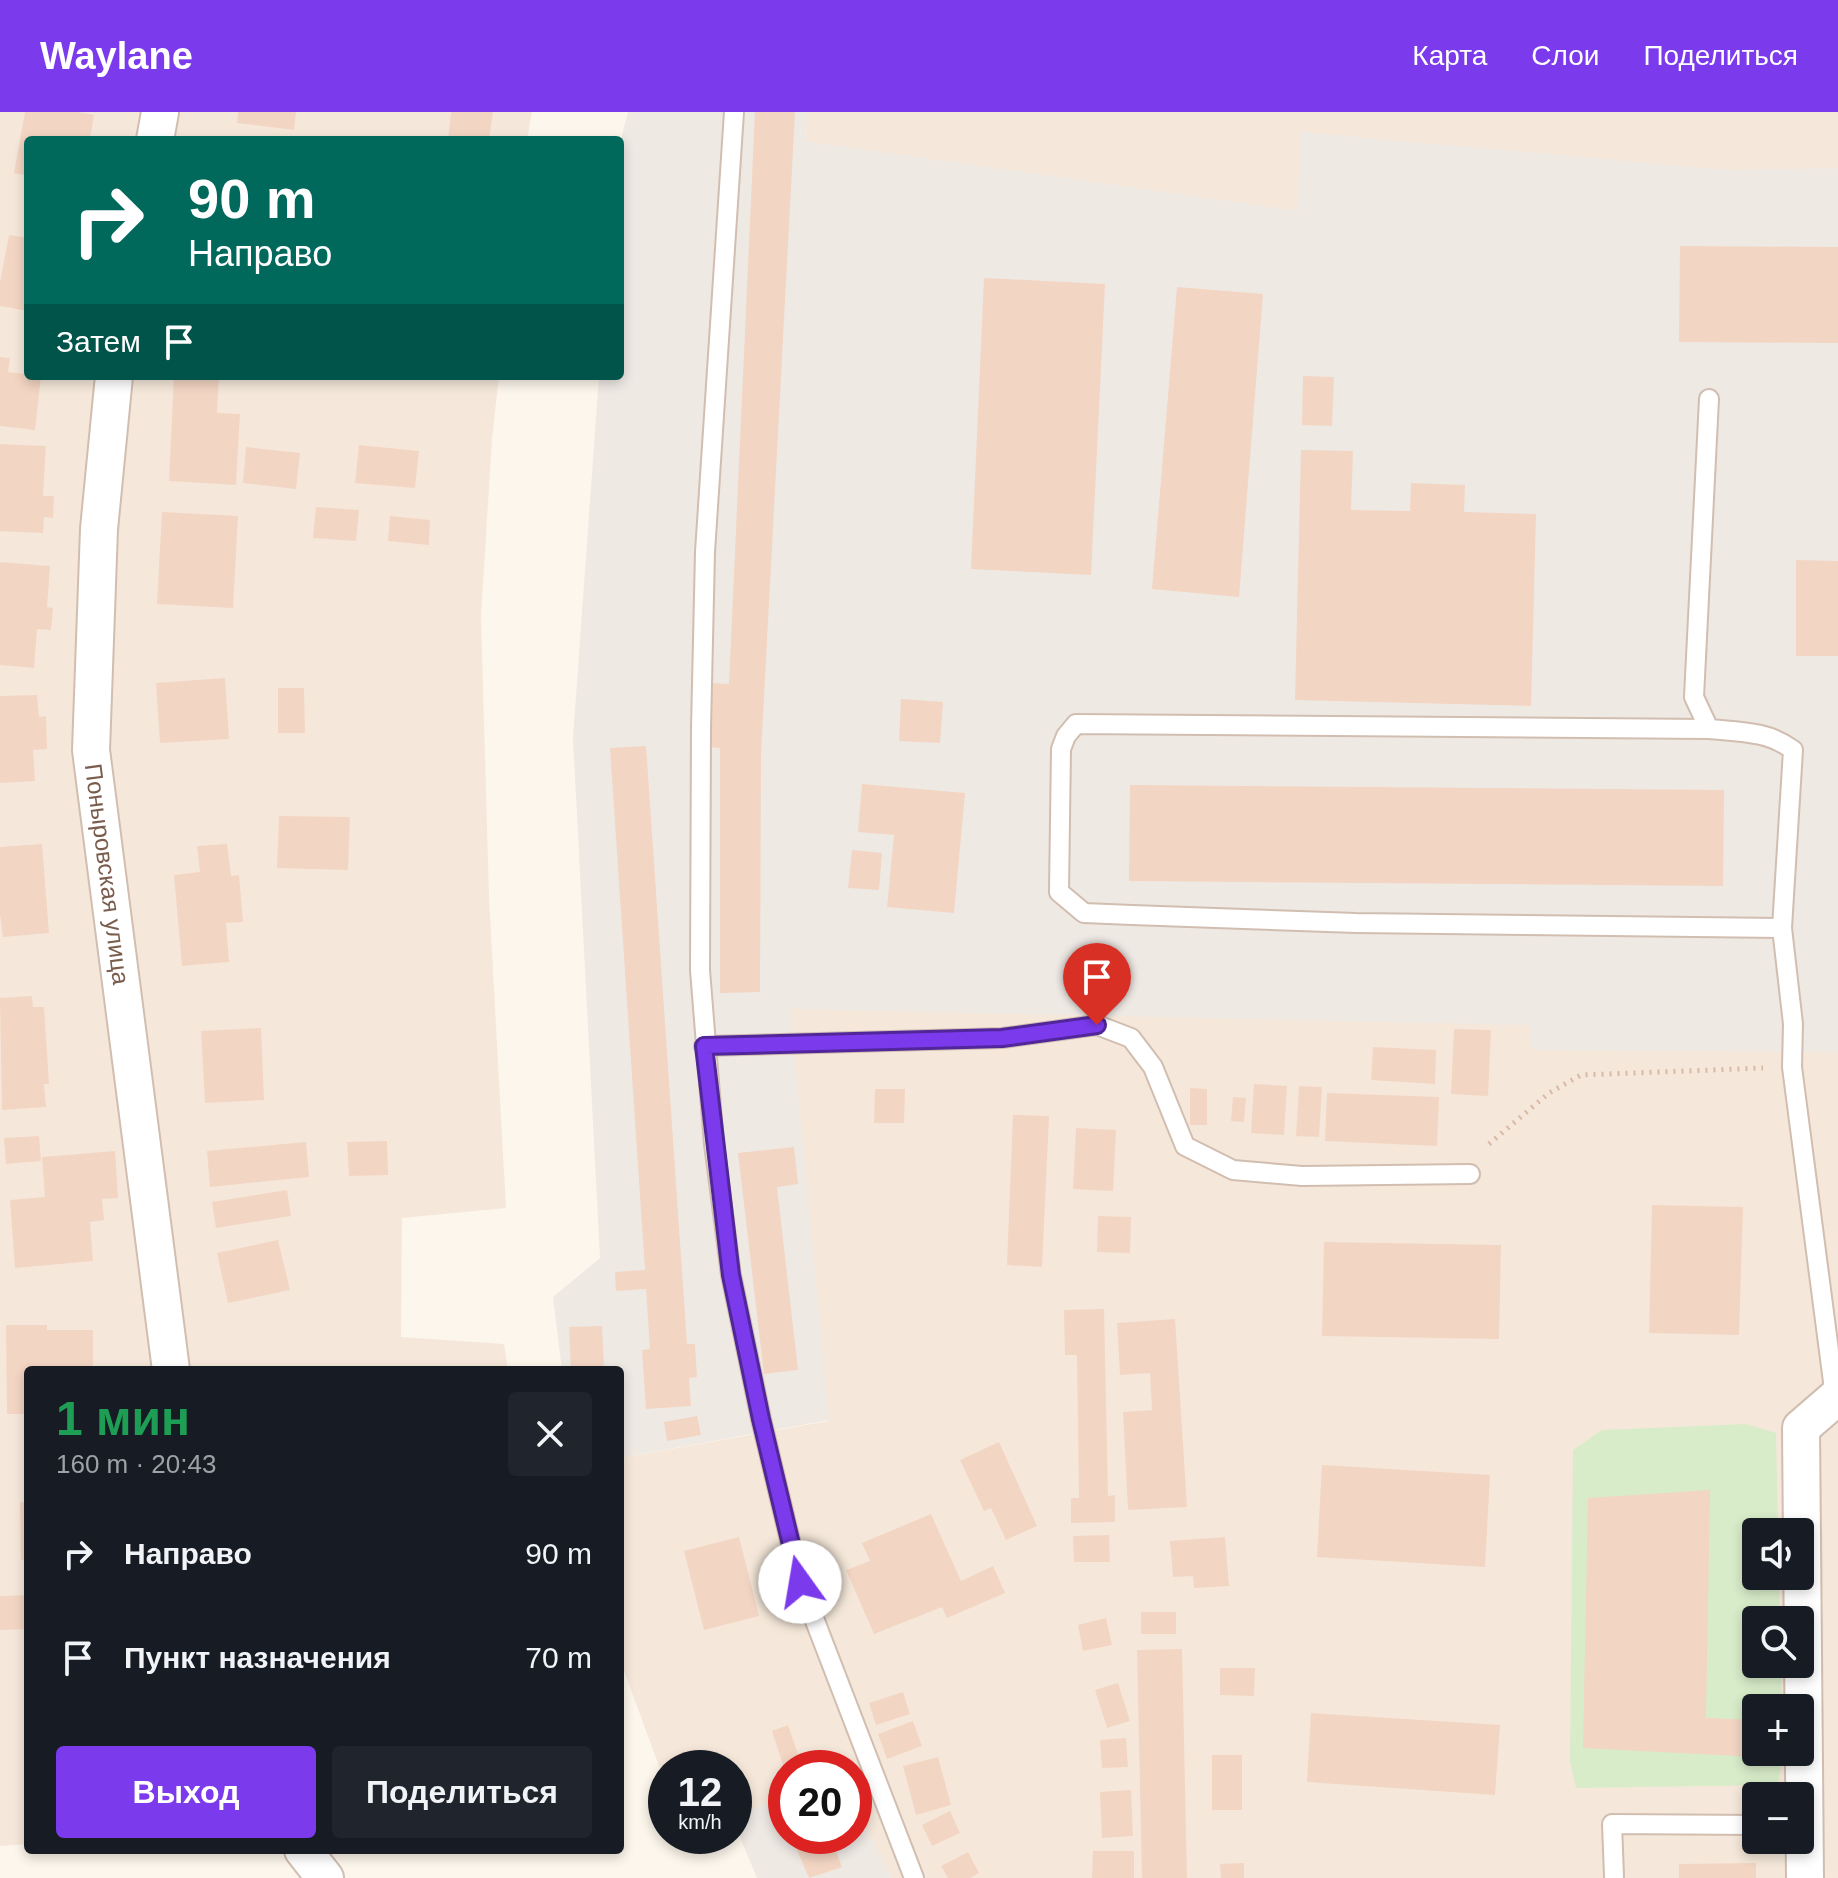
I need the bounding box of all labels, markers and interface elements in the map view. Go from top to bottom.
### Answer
text: Waylane [40,35,193,77]
text: Карта [1412,40,1487,71]
text: Слои [1531,40,1599,71]
text: Поделиться [1643,40,1798,71]
text: 90 m [188,167,316,230]
icon: right [56,168,160,272]
text: Направо [188,233,332,274]
icon: arrive [157,320,201,364]
text: Затем [56,325,141,358]
street label: Поныровская улица [80,762,135,987]
pin [1063,943,1131,1025]
icon: arrive [1075,955,1119,999]
text: 1 мин [56,1392,190,1445]
button: close [508,1392,592,1476]
text: 160 m · 20:43 [56,1449,216,1479]
map controls [1742,1518,1814,1854]
button: sound [1742,1518,1814,1590]
icon: right [56,1532,100,1576]
text: Направо [124,1537,252,1570]
text: 90 m [525,1537,592,1570]
position arrow [758,1540,842,1624]
button: search [1742,1606,1814,1678]
icon: arrive [56,1636,100,1680]
text: Пункт назначения [124,1641,391,1674]
text: 70 m [525,1641,592,1674]
button: + [1742,1694,1814,1766]
button: Выход [56,1746,316,1838]
button: Поделиться [332,1746,592,1838]
speed limit sign: 20 [768,1750,872,1854]
text: 12 [678,1770,722,1814]
button: − [1742,1782,1814,1854]
text: km/h [678,1811,722,1833]

